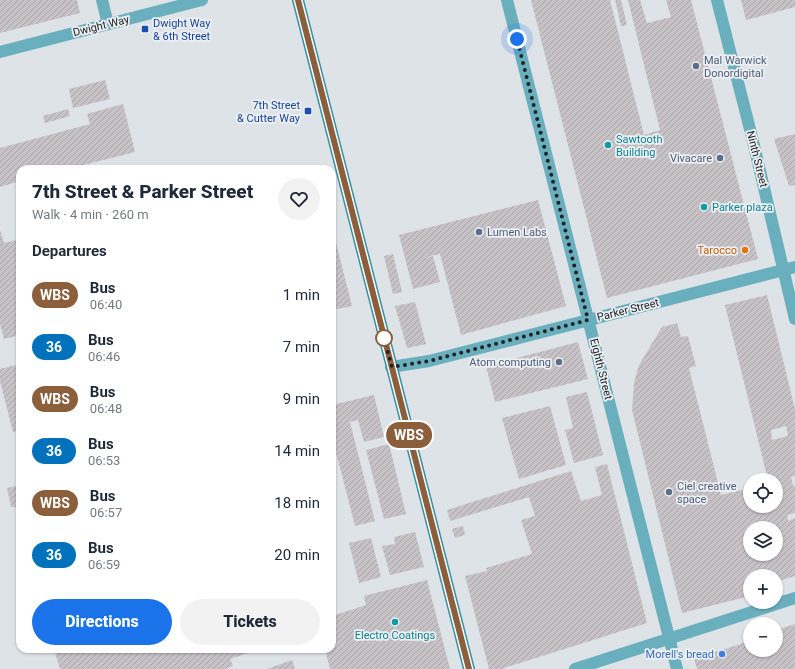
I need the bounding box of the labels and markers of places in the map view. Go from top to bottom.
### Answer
place label: Dwight Way & 6th Street [153,17,211,43]
marker: Dwight Way & 6th Street [140,24,150,34]
place label: Mal Warwick Donordigital [704,54,767,80]
marker: Mal Warwick Donordigital [691,61,701,71]
place label: 7th Street & Cutter Way [237,99,301,125]
marker: 7th Street & Cutter Way [303,106,313,116]
place label: Sawtooth Building [616,133,662,159]
marker: Sawtooth Building [603,140,613,150]
place label: Vivacare [670,152,712,165]
marker: Vivacare [715,153,725,163]
place label: Parker plaza [712,201,773,214]
marker: Parker plaza [699,202,709,212]
place label: Lumen Labs [487,226,547,239]
marker: Lumen Labs [474,227,484,237]
place label: Tarocco [697,244,737,257]
marker: Tarocco [740,245,750,255]
unlabelled marker [375,329,393,347]
place label: Atom computing [469,356,551,369]
marker: Atom computing [554,357,564,367]
place label: Ciel creative space [677,480,737,506]
marker: Ciel creative space [664,487,674,497]
marker: Electro Coatings [390,617,400,627]
place label: Electro Coatings [355,629,436,642]
place label: Morell's bread [646,648,714,661]
marker: Morell's bread [717,649,727,659]

